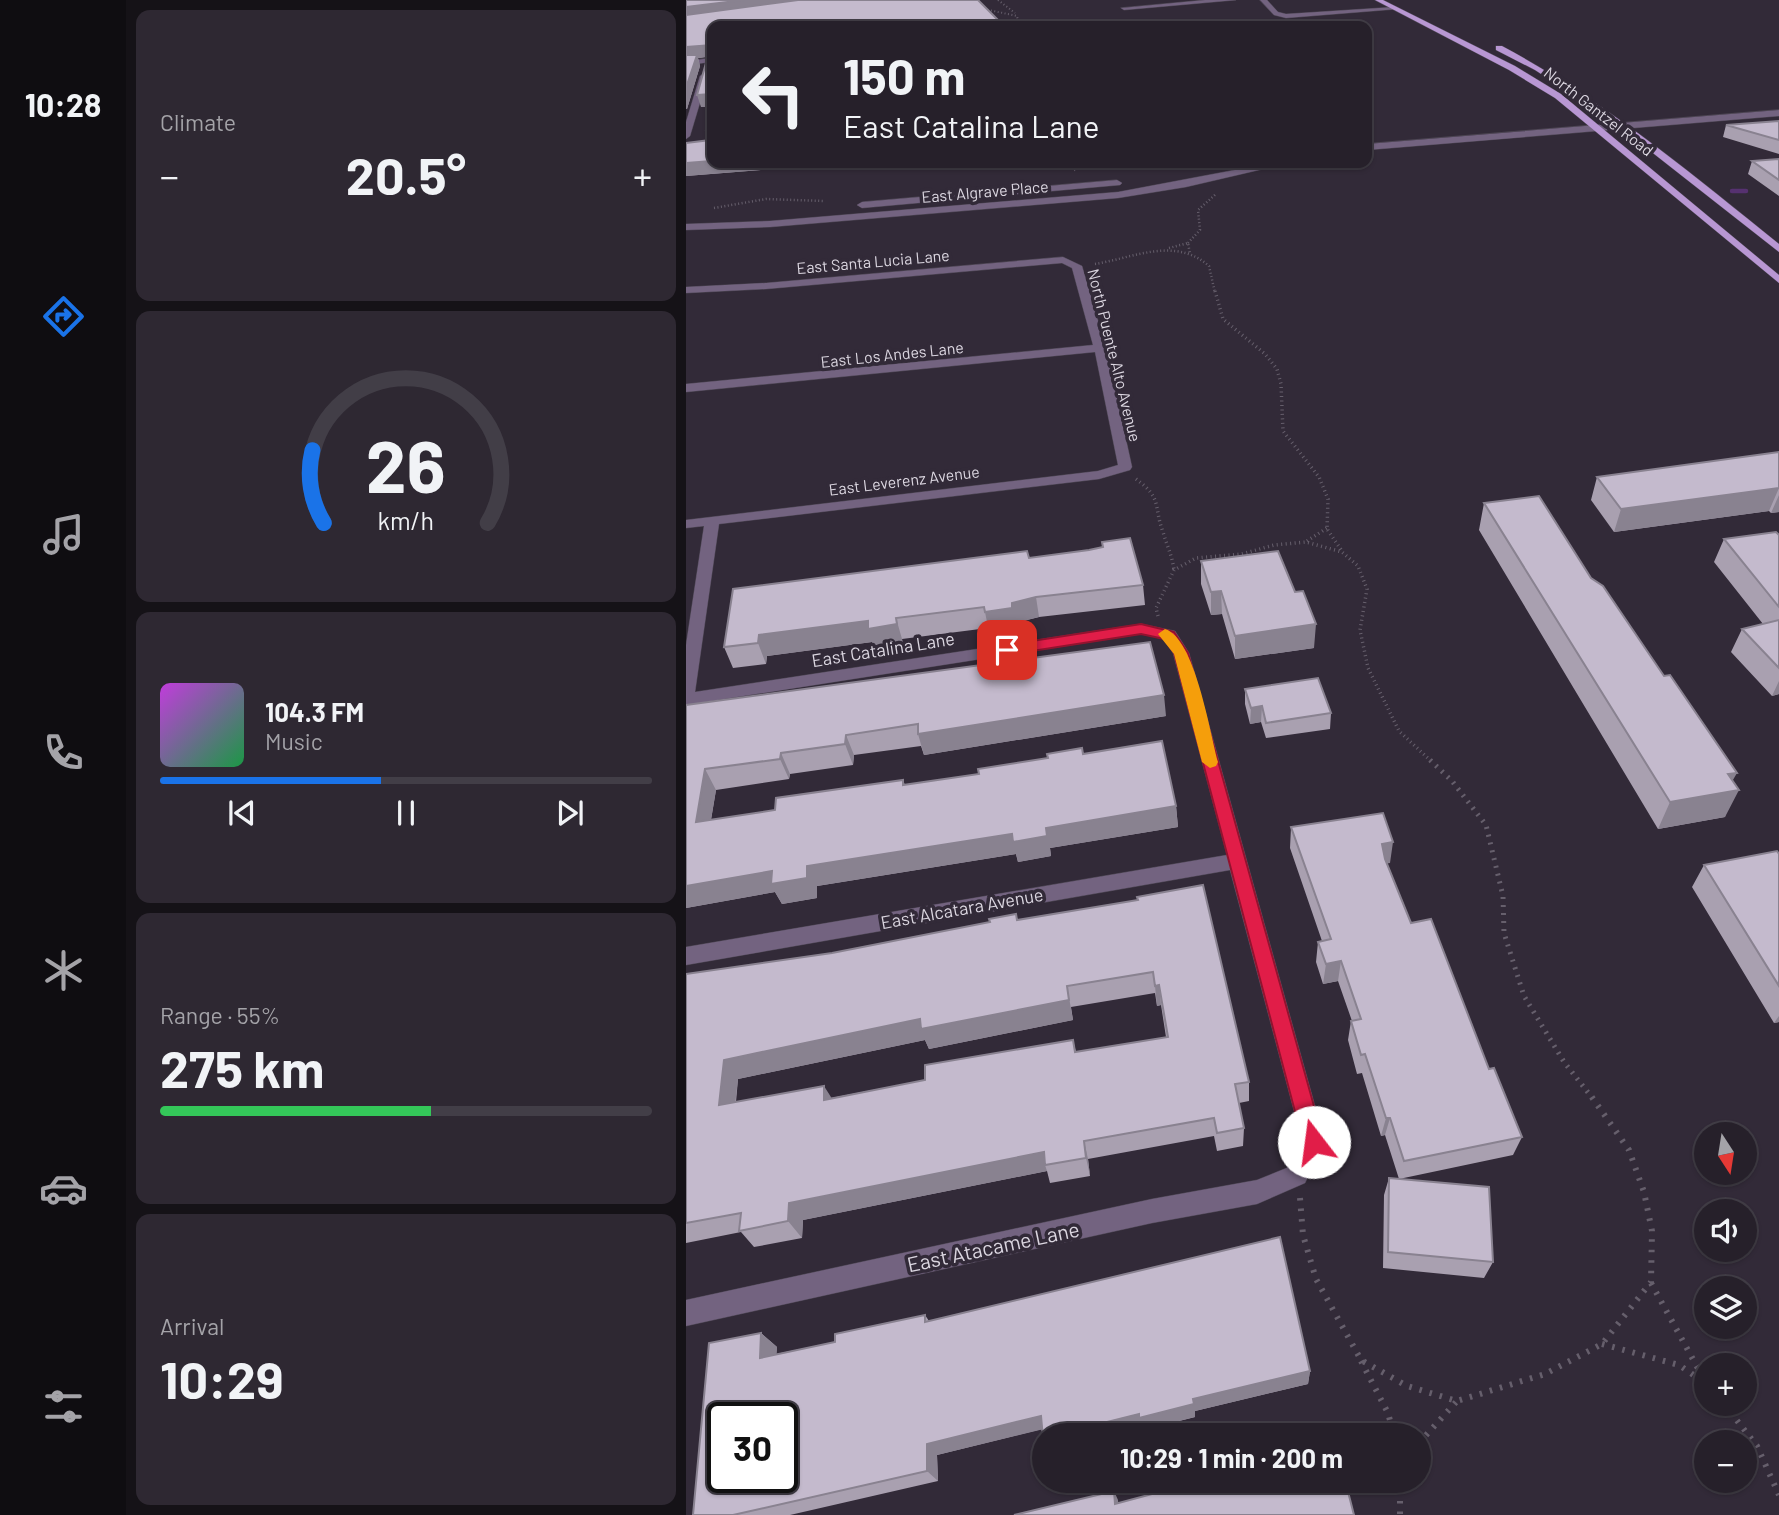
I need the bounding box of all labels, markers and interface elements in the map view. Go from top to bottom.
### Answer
text: 150 m [843,46,965,105]
icon: left [728,49,819,140]
street label: North Gantzel Road [1541,62,1657,160]
text: 10:28 [25,85,101,123]
text: East Catalina Lane [843,106,1100,144]
text: Climate [160,108,236,136]
text: 20.5° [346,143,466,205]
text: − [160,152,179,198]
text: + [633,152,652,198]
street label: East Algrave Place [921,176,1049,206]
street label: East Santa Lucia Lane [796,245,950,277]
street label: North Puente Alto Avenue [1084,267,1146,443]
icon: directions [39,292,88,341]
street label: East Los Andes Lane [819,337,965,371]
text: 26 [366,420,446,508]
street label: East Leverenz Avenue [827,461,981,499]
text: km/h [378,504,434,534]
icon: music [39,510,88,559]
pin [977,620,1037,680]
street label: East Catalina Lane [810,627,956,671]
icon: arrive [988,631,1026,669]
text: 104.3 FM [265,696,364,727]
text: Music [265,727,323,755]
icon: phone [39,728,88,777]
icon: previous [223,794,261,832]
icon: pause [387,794,425,832]
icon: next [551,794,589,832]
street label: East Alcatara Avenue [879,883,1045,933]
icon: climate [39,946,88,995]
text: Range · 55% [160,1001,280,1029]
text: 275 km [160,1036,324,1098]
position arrow [1277,1105,1351,1179]
north arrow [1694,1122,1757,1185]
map controls [1694,1122,1757,1493]
icon: car [39,1164,88,1213]
button: sound [1694,1199,1757,1262]
street label: East Atacame Lane [905,1216,1081,1276]
button: layers [1694,1276,1757,1339]
text: Arrival [160,1312,224,1340]
text: 10:29 [160,1347,284,1409]
button: + [1694,1353,1757,1416]
icon: filters [39,1382,88,1431]
speed limit sign: 30 [707,1402,798,1493]
button: − [1694,1430,1757,1493]
text: 10:29 · 1 min · 200 m [1120,1442,1343,1473]

